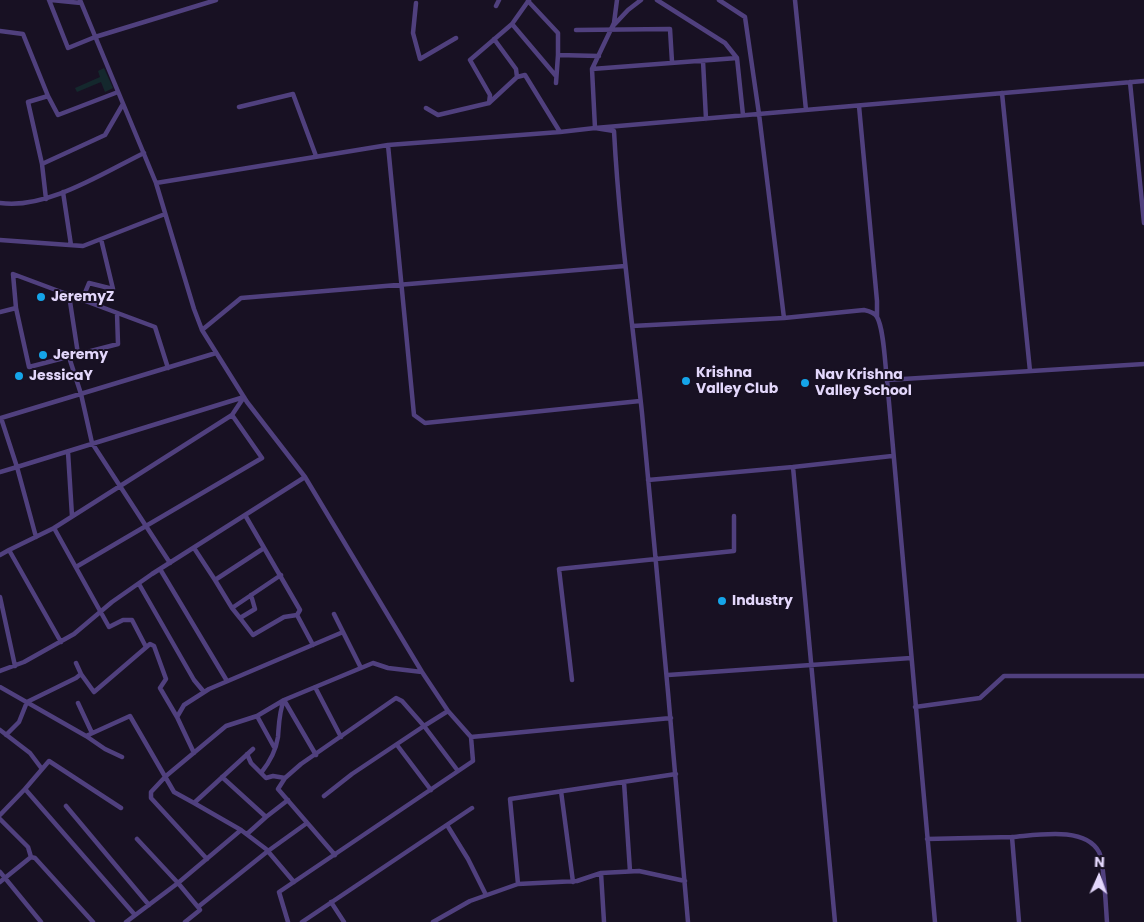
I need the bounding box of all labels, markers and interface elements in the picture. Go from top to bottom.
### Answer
place label: JeremyZ [51,289,114,305]
marker: JeremyZ [35,291,47,303]
place label: Jeremy [53,347,108,363]
marker: Jeremy [37,349,49,361]
place label: Krishna Valley Club [696,365,778,398]
place label: Nav Krishna Valley School [815,367,912,400]
place label: JessicaY [29,368,93,384]
marker: JessicaY [13,370,25,382]
marker: Krishna Valley Club [680,375,692,387]
marker: Nav Krishna Valley School [799,377,811,389]
place label: Industry [732,593,793,609]
marker: Industry [716,595,728,607]
north arrow [1074,852,1124,902]
text: N [1094,852,1105,872]

